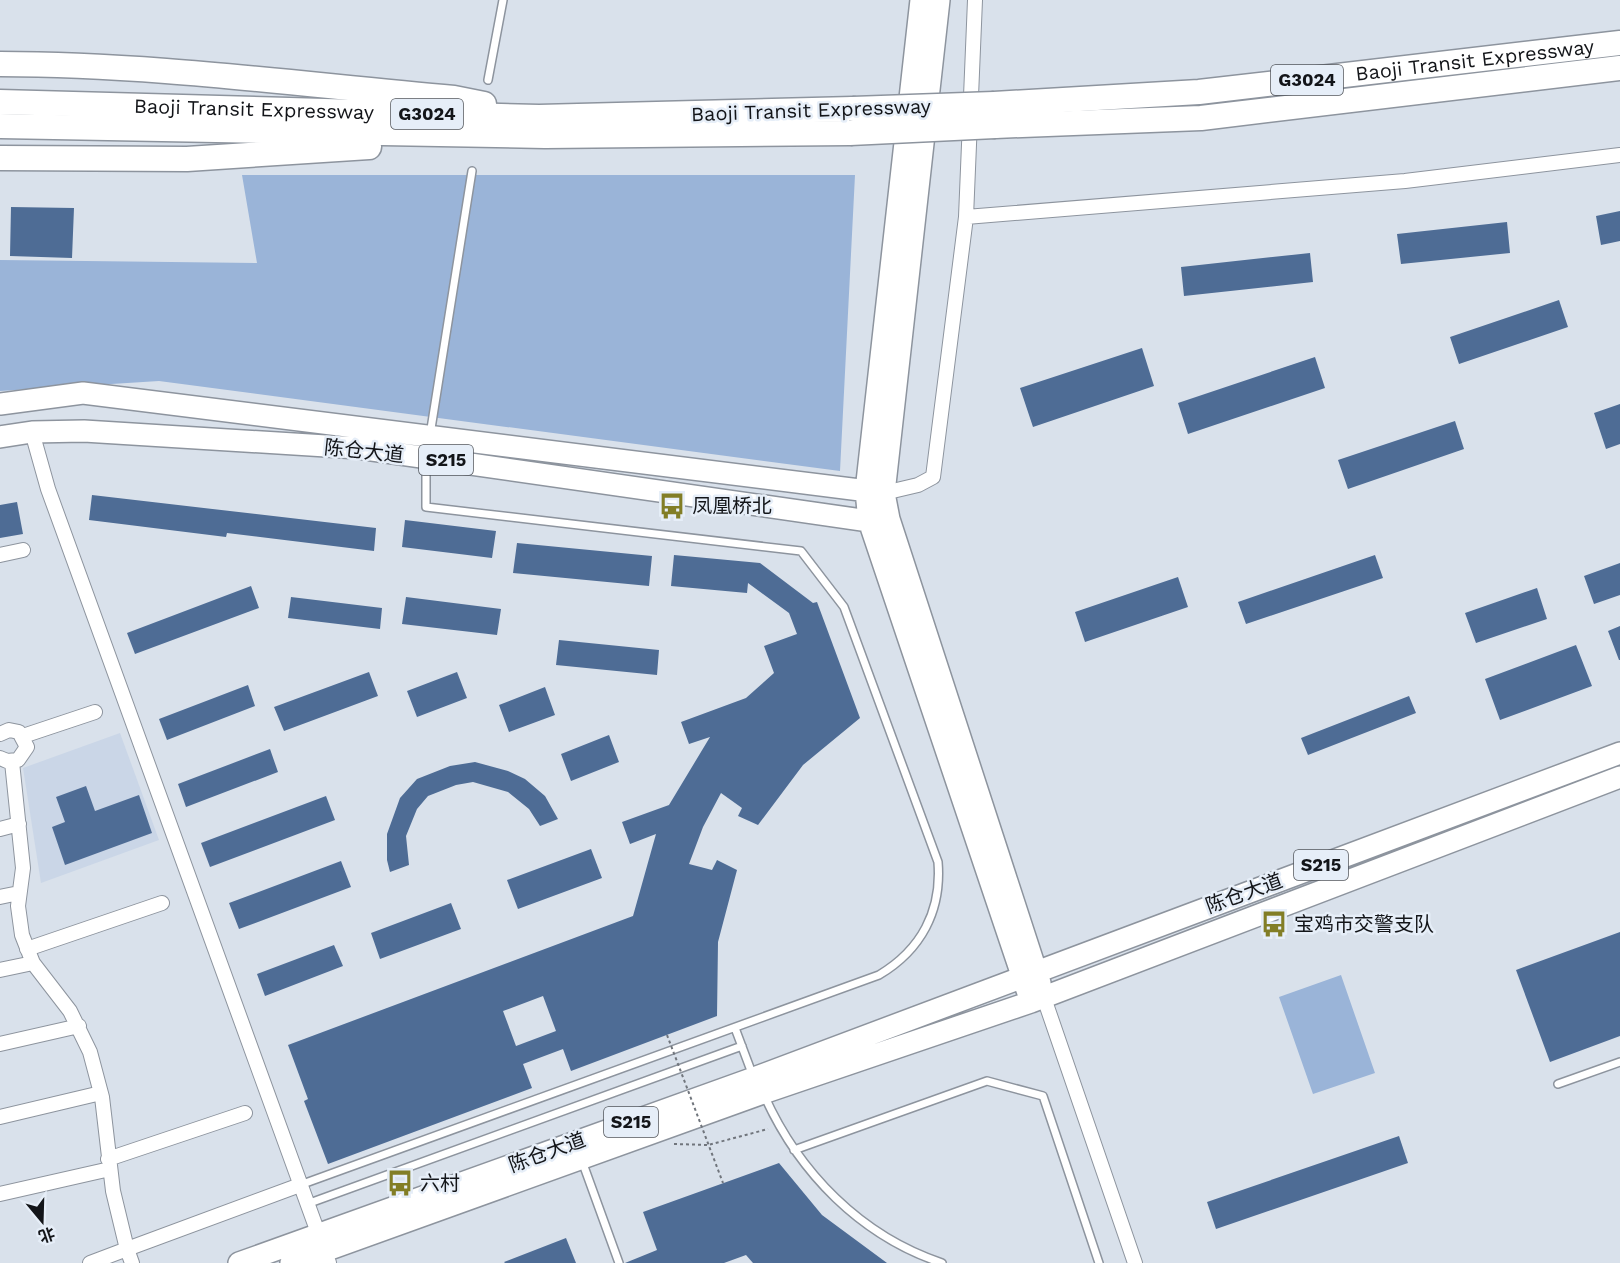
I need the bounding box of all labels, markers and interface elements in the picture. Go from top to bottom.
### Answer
street label: Baoji Transit Expressway [1354,34,1596,86]
road number: G3024 [1271,65,1343,95]
street label: Baoji Transit Expressway [134,94,375,124]
street label: Baoji Transit Expressway [691,94,932,126]
road number: G3024 [391,99,463,129]
street label: 陈仓大道 [323,435,405,467]
road number: S215 [419,445,473,475]
bus stop icon: 凤凰桥北 [657,491,687,521]
place label: 凤凰桥北 [692,494,772,518]
road number: S215 [1294,850,1348,880]
street label: 陈仓大道 [1202,868,1286,918]
bus stop icon: 宝鸡市交警支队 [1259,909,1289,939]
place label: 宝鸡市交警支队 [1294,912,1434,936]
road number: S215 [604,1107,658,1137]
street label: 陈仓大道 [505,1127,589,1177]
bus stop icon: 六村 [385,1168,415,1198]
place label: 六村 [420,1171,460,1195]
north arrow [12,1191,72,1251]
text: 北 [36,1223,57,1246]

